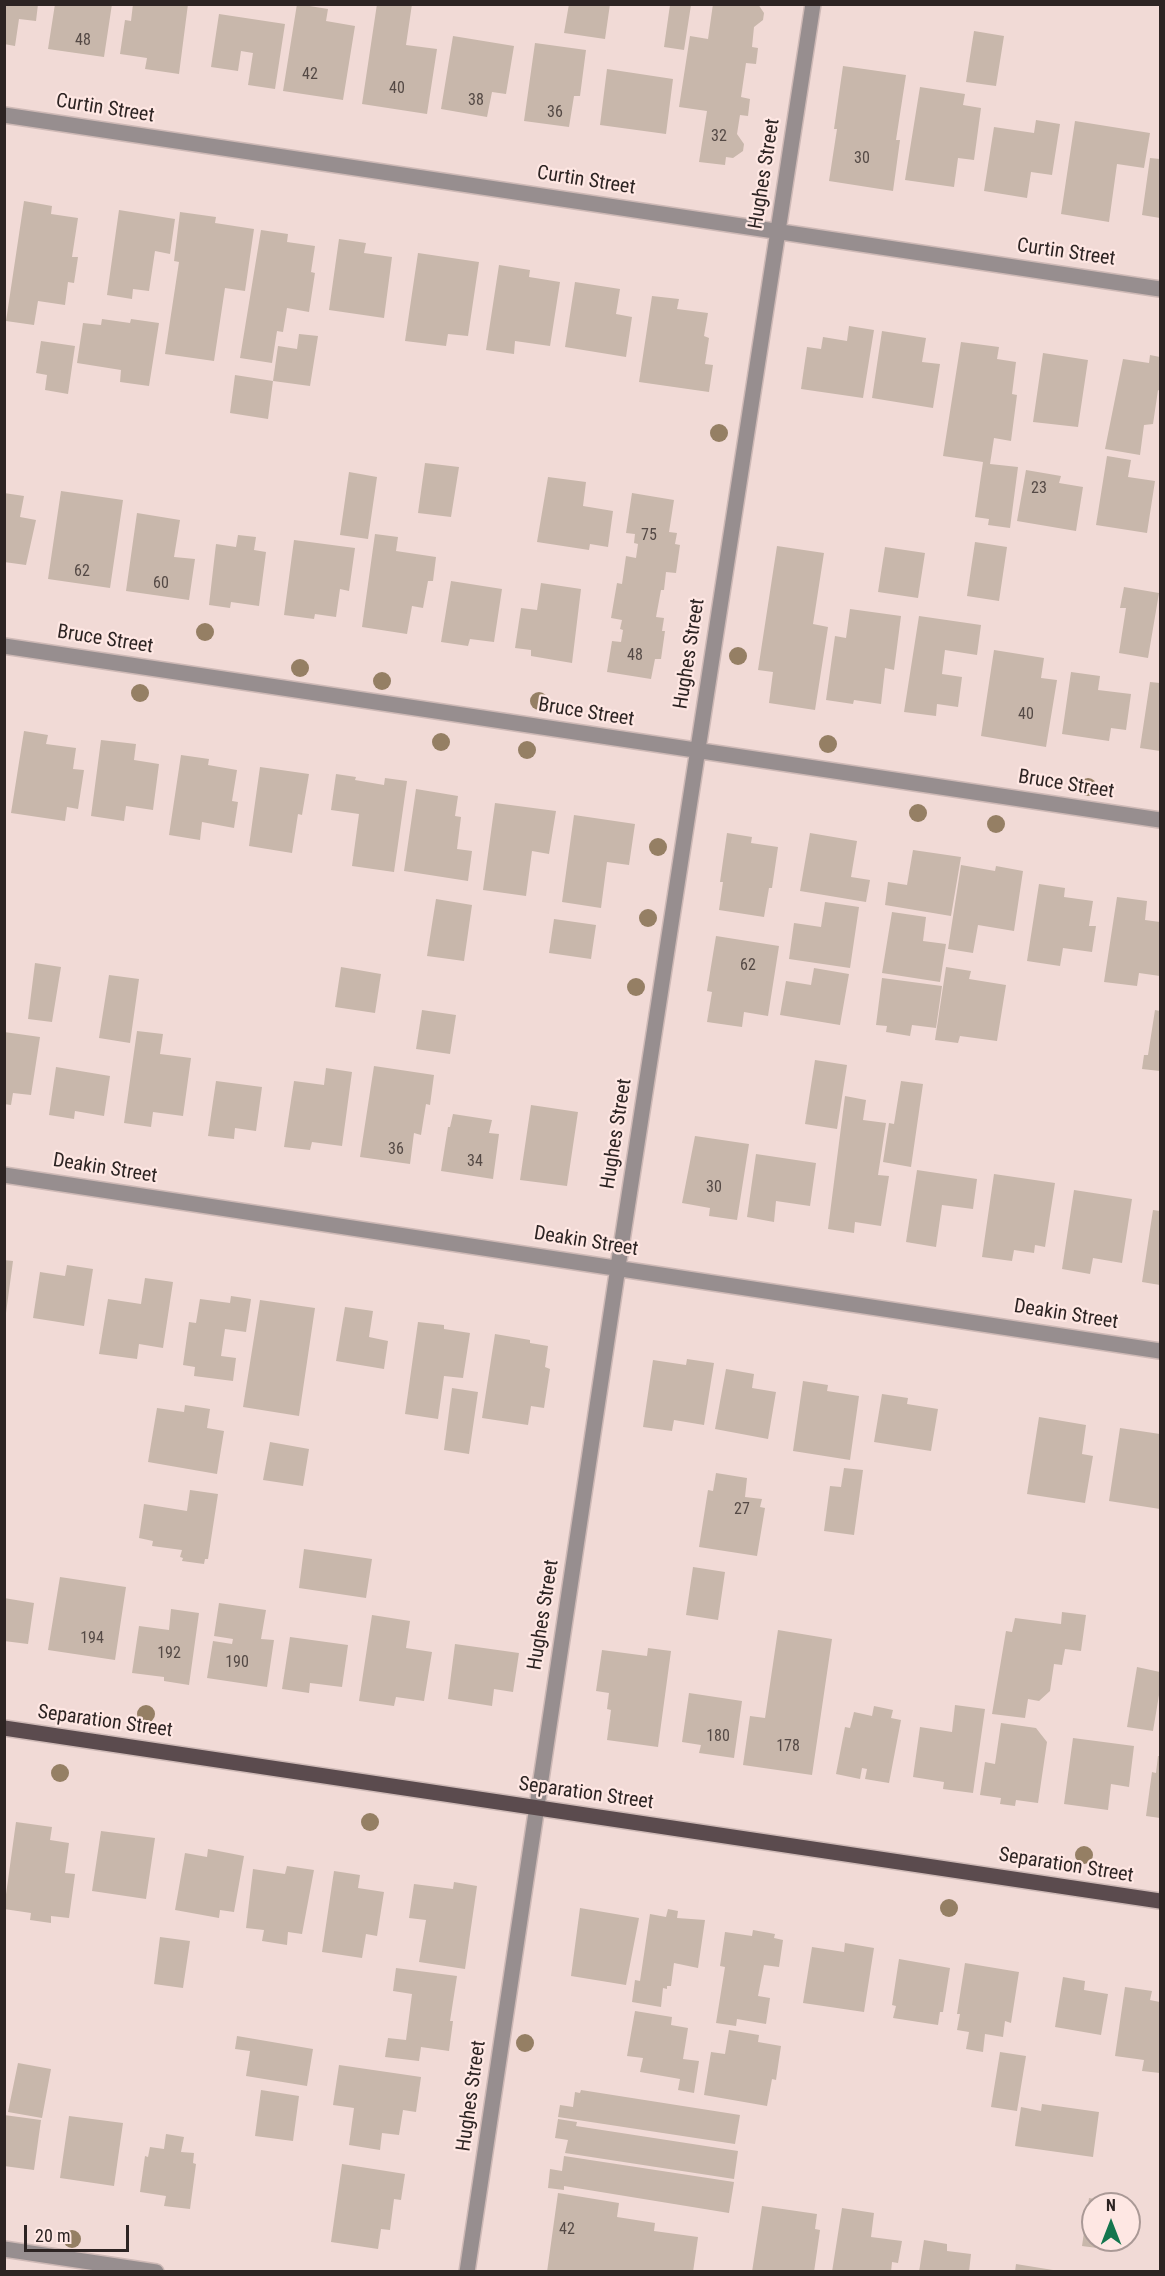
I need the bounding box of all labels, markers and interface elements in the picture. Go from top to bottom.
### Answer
house number: 48 [75,31,91,51]
house number: 42 [302,65,318,85]
house number: 40 [389,79,405,99]
street label: Curtin Street [54,89,156,129]
house number: 38 [468,91,484,111]
house number: 36 [547,103,563,123]
street label: Hughes Street [744,117,786,231]
house number: 32 [711,127,727,147]
house number: 30 [854,149,870,169]
street label: Curtin Street [535,161,637,201]
street label: Curtin Street [1015,234,1117,272]
house number: 23 [1031,479,1047,499]
house number: 75 [641,526,657,546]
house number: 62 [74,562,90,582]
house number: 60 [153,574,169,594]
street label: Hughes Street [669,597,711,711]
street label: Bruce Street [55,621,155,659]
house number: 48 [627,646,643,666]
street label: Bruce Street [536,694,636,732]
house number: 40 [1018,705,1034,725]
street label: Bruce Street [1016,766,1116,804]
house number: 62 [740,956,756,976]
street label: Hughes Street [596,1077,638,1191]
house number: 36 [388,1140,404,1160]
street label: Deakin Street [51,1149,159,1189]
house number: 34 [467,1152,483,1172]
house number: 30 [706,1178,722,1198]
street label: Deakin Street [532,1222,640,1262]
street label: Deakin Street [1012,1295,1120,1335]
house number: 27 [734,1500,750,1520]
street label: Hughes Street [523,1558,565,1672]
house number: 194 [80,1629,104,1649]
house number: 192 [157,1644,181,1664]
house number: 190 [225,1653,249,1673]
street label: Separation Street [36,1701,174,1743]
house number: 180 [706,1727,730,1747]
house number: 178 [776,1737,800,1757]
street label: Separation Street [517,1773,655,1815]
street label: Separation Street [997,1843,1135,1889]
street label: Hughes Street [452,2039,492,2153]
north arrow [1081,2192,1141,2252]
text: N [1106,2196,1116,2215]
scale bar [27,2213,132,2251]
house number: 42 [559,2220,575,2240]
text: 20 m [35,2225,70,2246]

